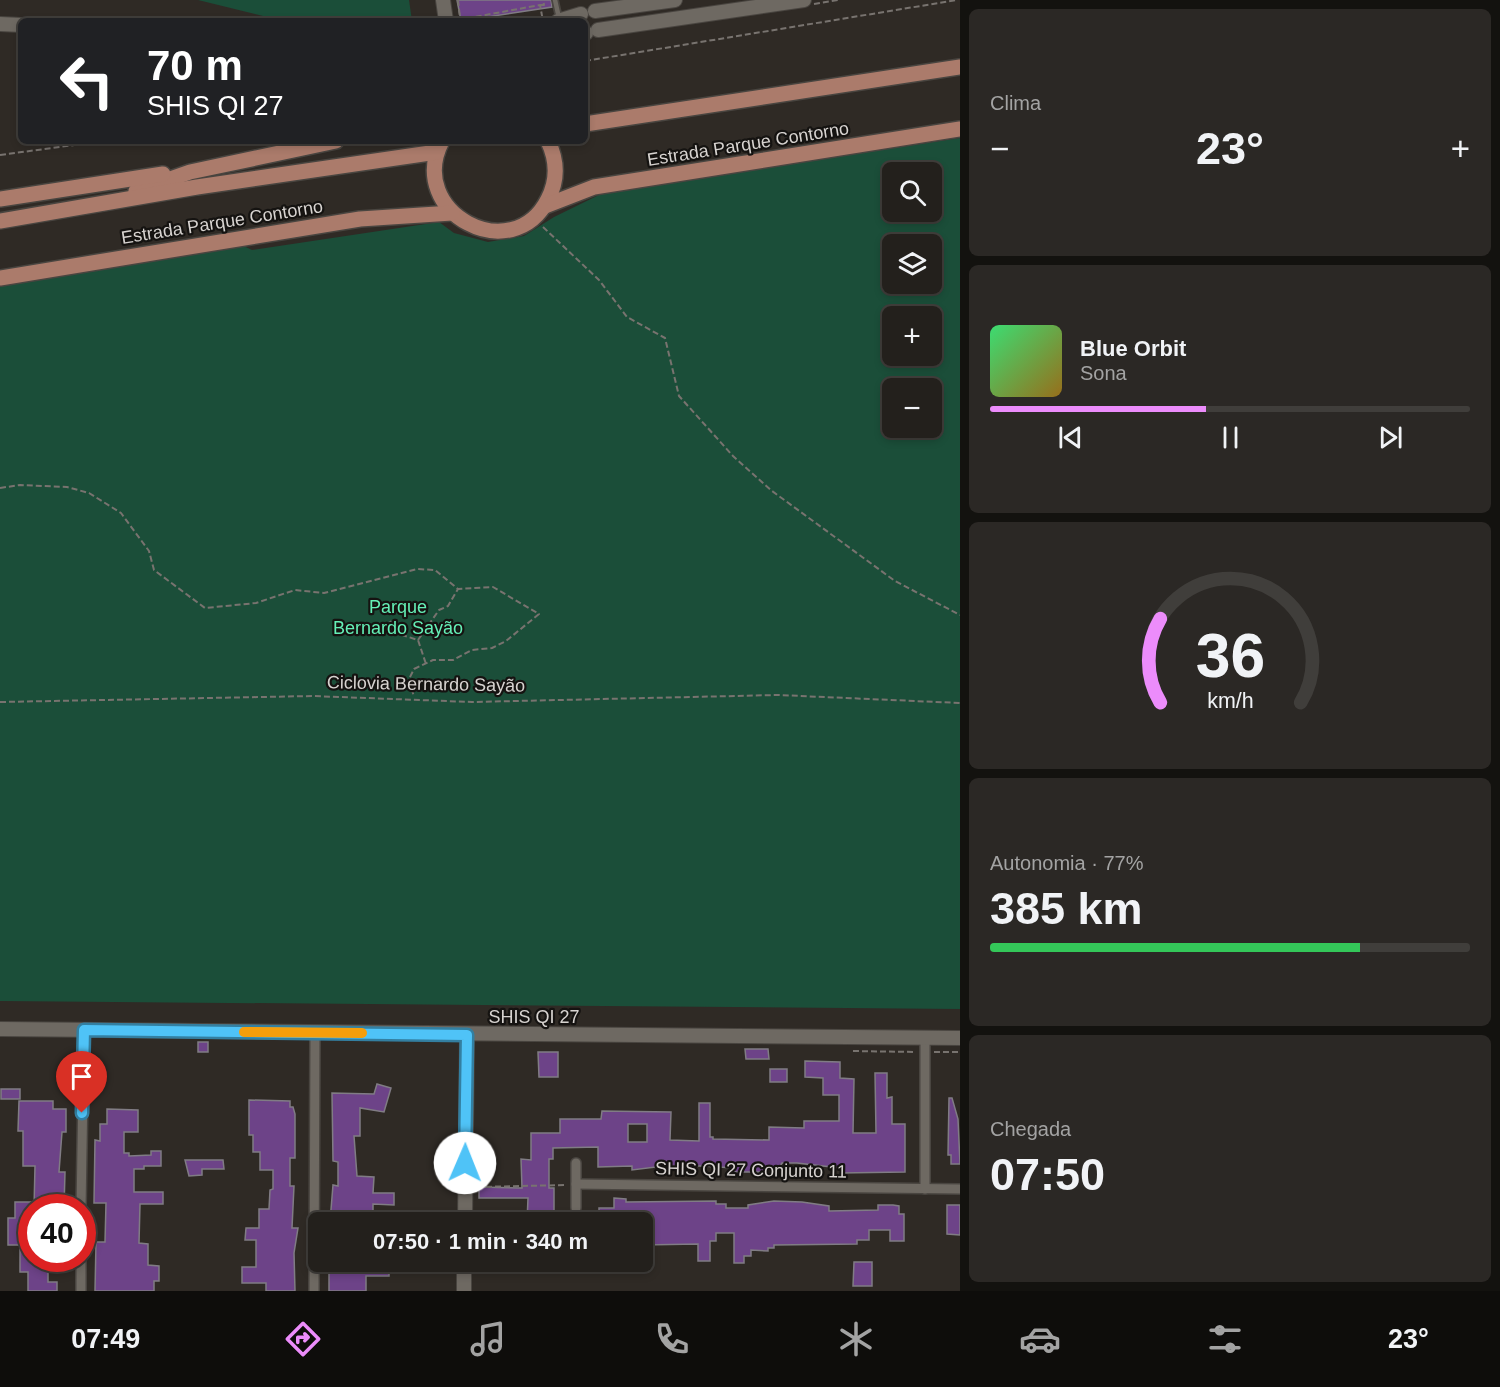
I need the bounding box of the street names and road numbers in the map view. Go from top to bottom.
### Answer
street label: Estrada Parque Contorno [646,118,850,170]
street label: Estrada Parque Contorno [120,196,324,248]
street label: Ciclovia Bernardo Sayão [327,672,525,696]
street label: SHIS QI 27 [488,1007,580,1027]
street label: SHIS QI 27 Conjunto 11 [655,1158,847,1182]

